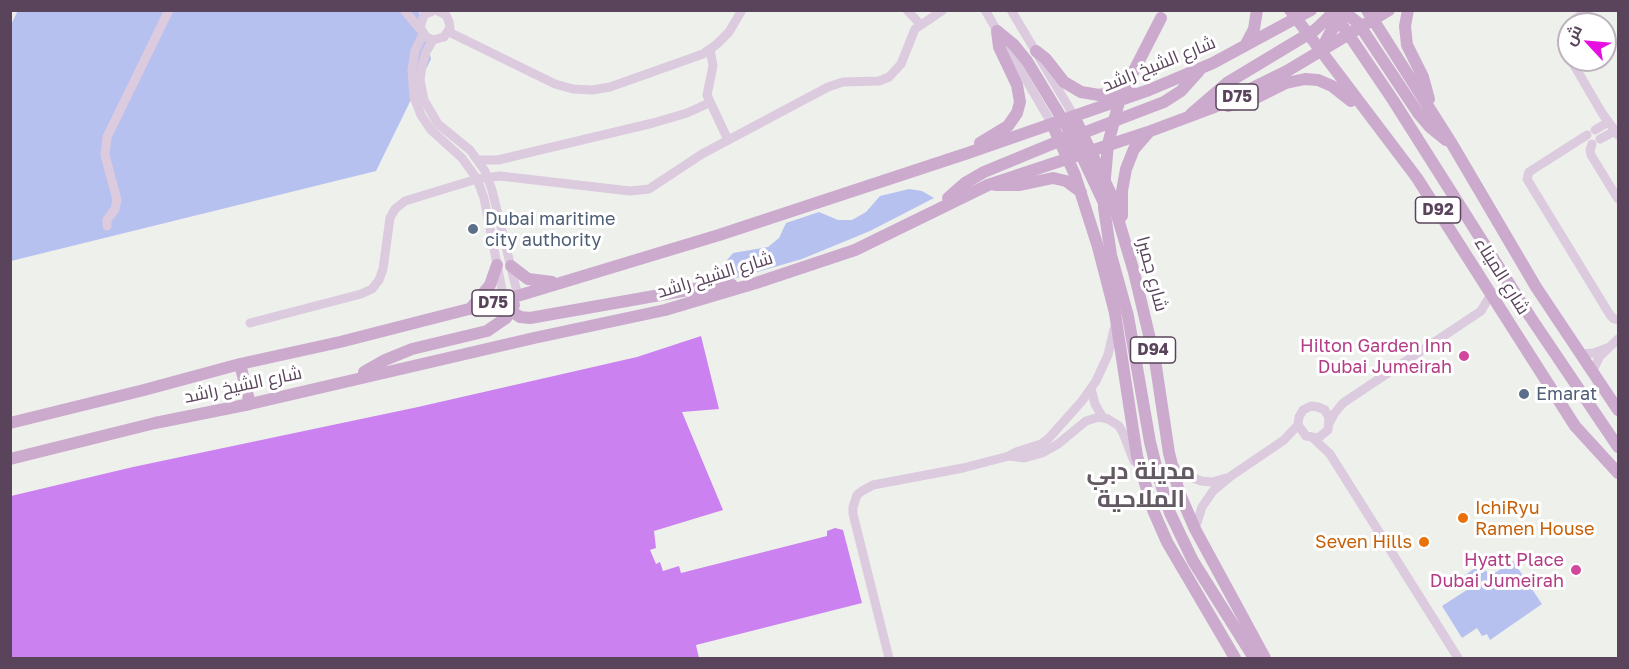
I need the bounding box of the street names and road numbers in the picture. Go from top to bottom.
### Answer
street label: شارع الشيخ راشد [1099,32,1219,96]
road number: D75 [1216,84,1258,110]
road number: D92 [1416,197,1460,223]
street label: شارع الميناء [1470,233,1534,319]
street label: شارع جميرا [1132,234,1172,314]
street label: شارع الشيخ راشد [655,247,775,303]
road number: D75 [472,290,514,316]
road number: D94 [1130,337,1176,363]
street label: شارع الشيخ راشد [182,362,304,408]

